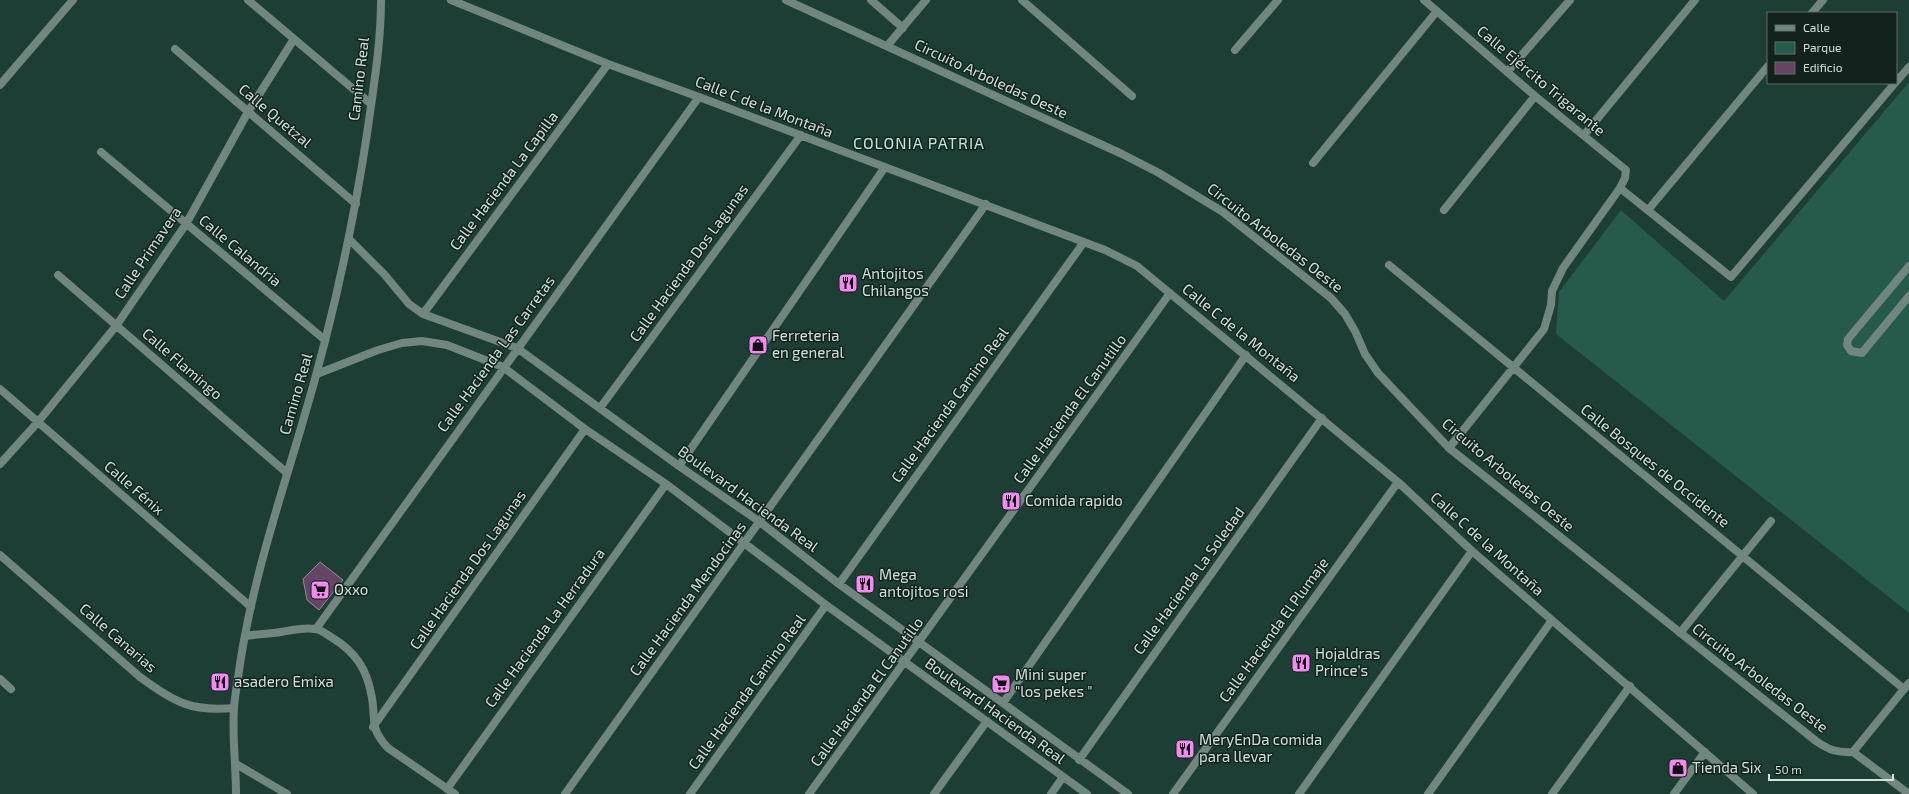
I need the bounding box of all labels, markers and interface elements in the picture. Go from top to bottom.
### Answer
legend [1767,12,1897,84]
text: Calle [1803,20,1830,34]
street label: Calle Ejército Trigarante [1473,21,1609,140]
street label: Camino Real [344,35,372,122]
street label: Circuito Arboledas Oeste [912,35,1071,122]
text: Parque [1803,40,1841,54]
text: Edificio [1803,60,1843,74]
street label: Calle C de la Montaña [693,71,836,141]
street label: Calle Quetzal [235,79,316,152]
street label: Calle Hacienda La Capilla [445,107,561,253]
district label: COLONIA PATRIA [853,133,985,152]
street label: Circuito Arboledas Oeste [1204,179,1347,296]
street label: Calle Hacienda Dos Lagunas [625,180,751,345]
street label: Calle Primavera [110,203,185,302]
street label: Calle Calandria [196,211,285,290]
place label: Antojitos Chilangos [862,264,929,299]
street label: Calle Hacienda Las Carretas [433,272,558,435]
restaurant icon: Antojitos Chilangos [837,272,859,294]
street label: Calle C de la Montaña [1179,279,1304,385]
street label: Calle Hacienda Camino Real [887,323,1012,486]
street label: Calle Flamingo [139,324,226,403]
place label: Ferreteria en general [772,326,845,361]
street label: Calle Hacienda El Canutillo [1009,330,1129,487]
shop icon: Ferreteria en general [747,334,769,356]
street label: Camino Real [275,350,315,437]
street label: Calle Bosques de Occidente [1578,400,1734,531]
street label: Circuito Arboledas Oeste [1439,414,1578,535]
street label: Boulevard Hacienda Real [675,441,823,555]
street label: Calle Fénix [101,456,168,518]
street label: Calle Hacienda Dos Lagunas [405,486,529,653]
street label: Calle C de la Montaña [1427,488,1548,599]
restaurant icon: Comida rapido [1000,490,1022,512]
place label: Comida rapido [1025,491,1123,509]
street label: Calle Hacienda La Soledad [1129,503,1248,658]
street label: Calle Hacienda Mendocinas [625,518,749,679]
street label: Calle Hacienda La Herradura [480,544,608,711]
street label: Calle Hacienda El Plumaje [1215,554,1332,706]
place label: Mega antojitos rosi [879,565,969,601]
restaurant icon: Mega antojitos rosi [854,573,876,595]
supermarket icon: Oxxo [309,579,331,601]
place label: Oxxo [334,580,368,598]
street label: Calle Canarias [76,599,161,676]
street label: Calle Hacienda Camino Real [684,610,809,773]
street label: Calle Hacienda El Canutillo [806,613,926,770]
street label: Circuito Arboledas Oeste [1689,619,1832,736]
place label: Hojaldras Prince's [1315,644,1380,679]
restaurant icon: Hojaldras Prince's [1290,652,1312,674]
street label: Boulevard Hacienda Real [922,653,1070,767]
place label: Mini super "los pekes " [1015,665,1093,700]
restaurant icon: asadero Emixa [209,671,231,693]
place label: asadero Emixa [234,672,334,690]
supermarket icon: Mini super "los pekes " [990,673,1012,695]
place label: MeryEnDa comida para llevar [1199,730,1322,765]
restaurant icon: MeryEnDa comida para llevar [1174,738,1196,760]
scale bar [1769,756,1893,782]
shop icon: Tienda Six [1667,757,1689,779]
place label: Tienda Six [1692,758,1762,776]
text: 50 m [1775,762,1802,776]

